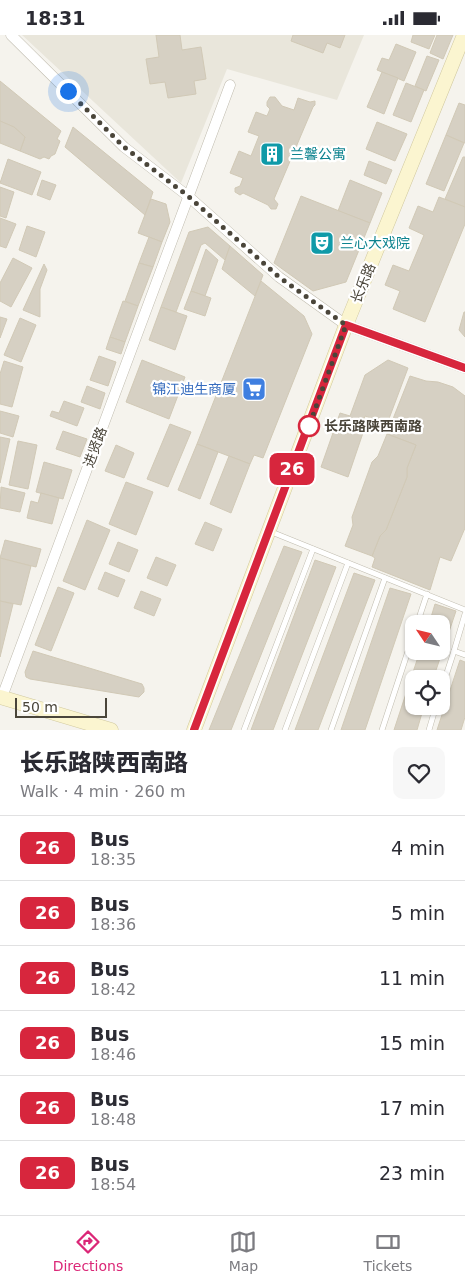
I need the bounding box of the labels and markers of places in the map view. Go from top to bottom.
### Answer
building icon: 兰馨公寓 [259,141,285,167]
place label: 兰馨公寓 [290,146,346,162]
theatre icon: 兰心大戏院 [309,230,335,256]
place label: 兰心大戏院 [340,235,410,251]
supermarket icon: 锦江迪生商厦 [241,376,267,402]
place label: 锦江迪生商厦 [152,381,236,397]
marker: 长乐路陕西南路 [298,415,320,437]
place label: 长乐路陕西南路 [324,418,422,434]

